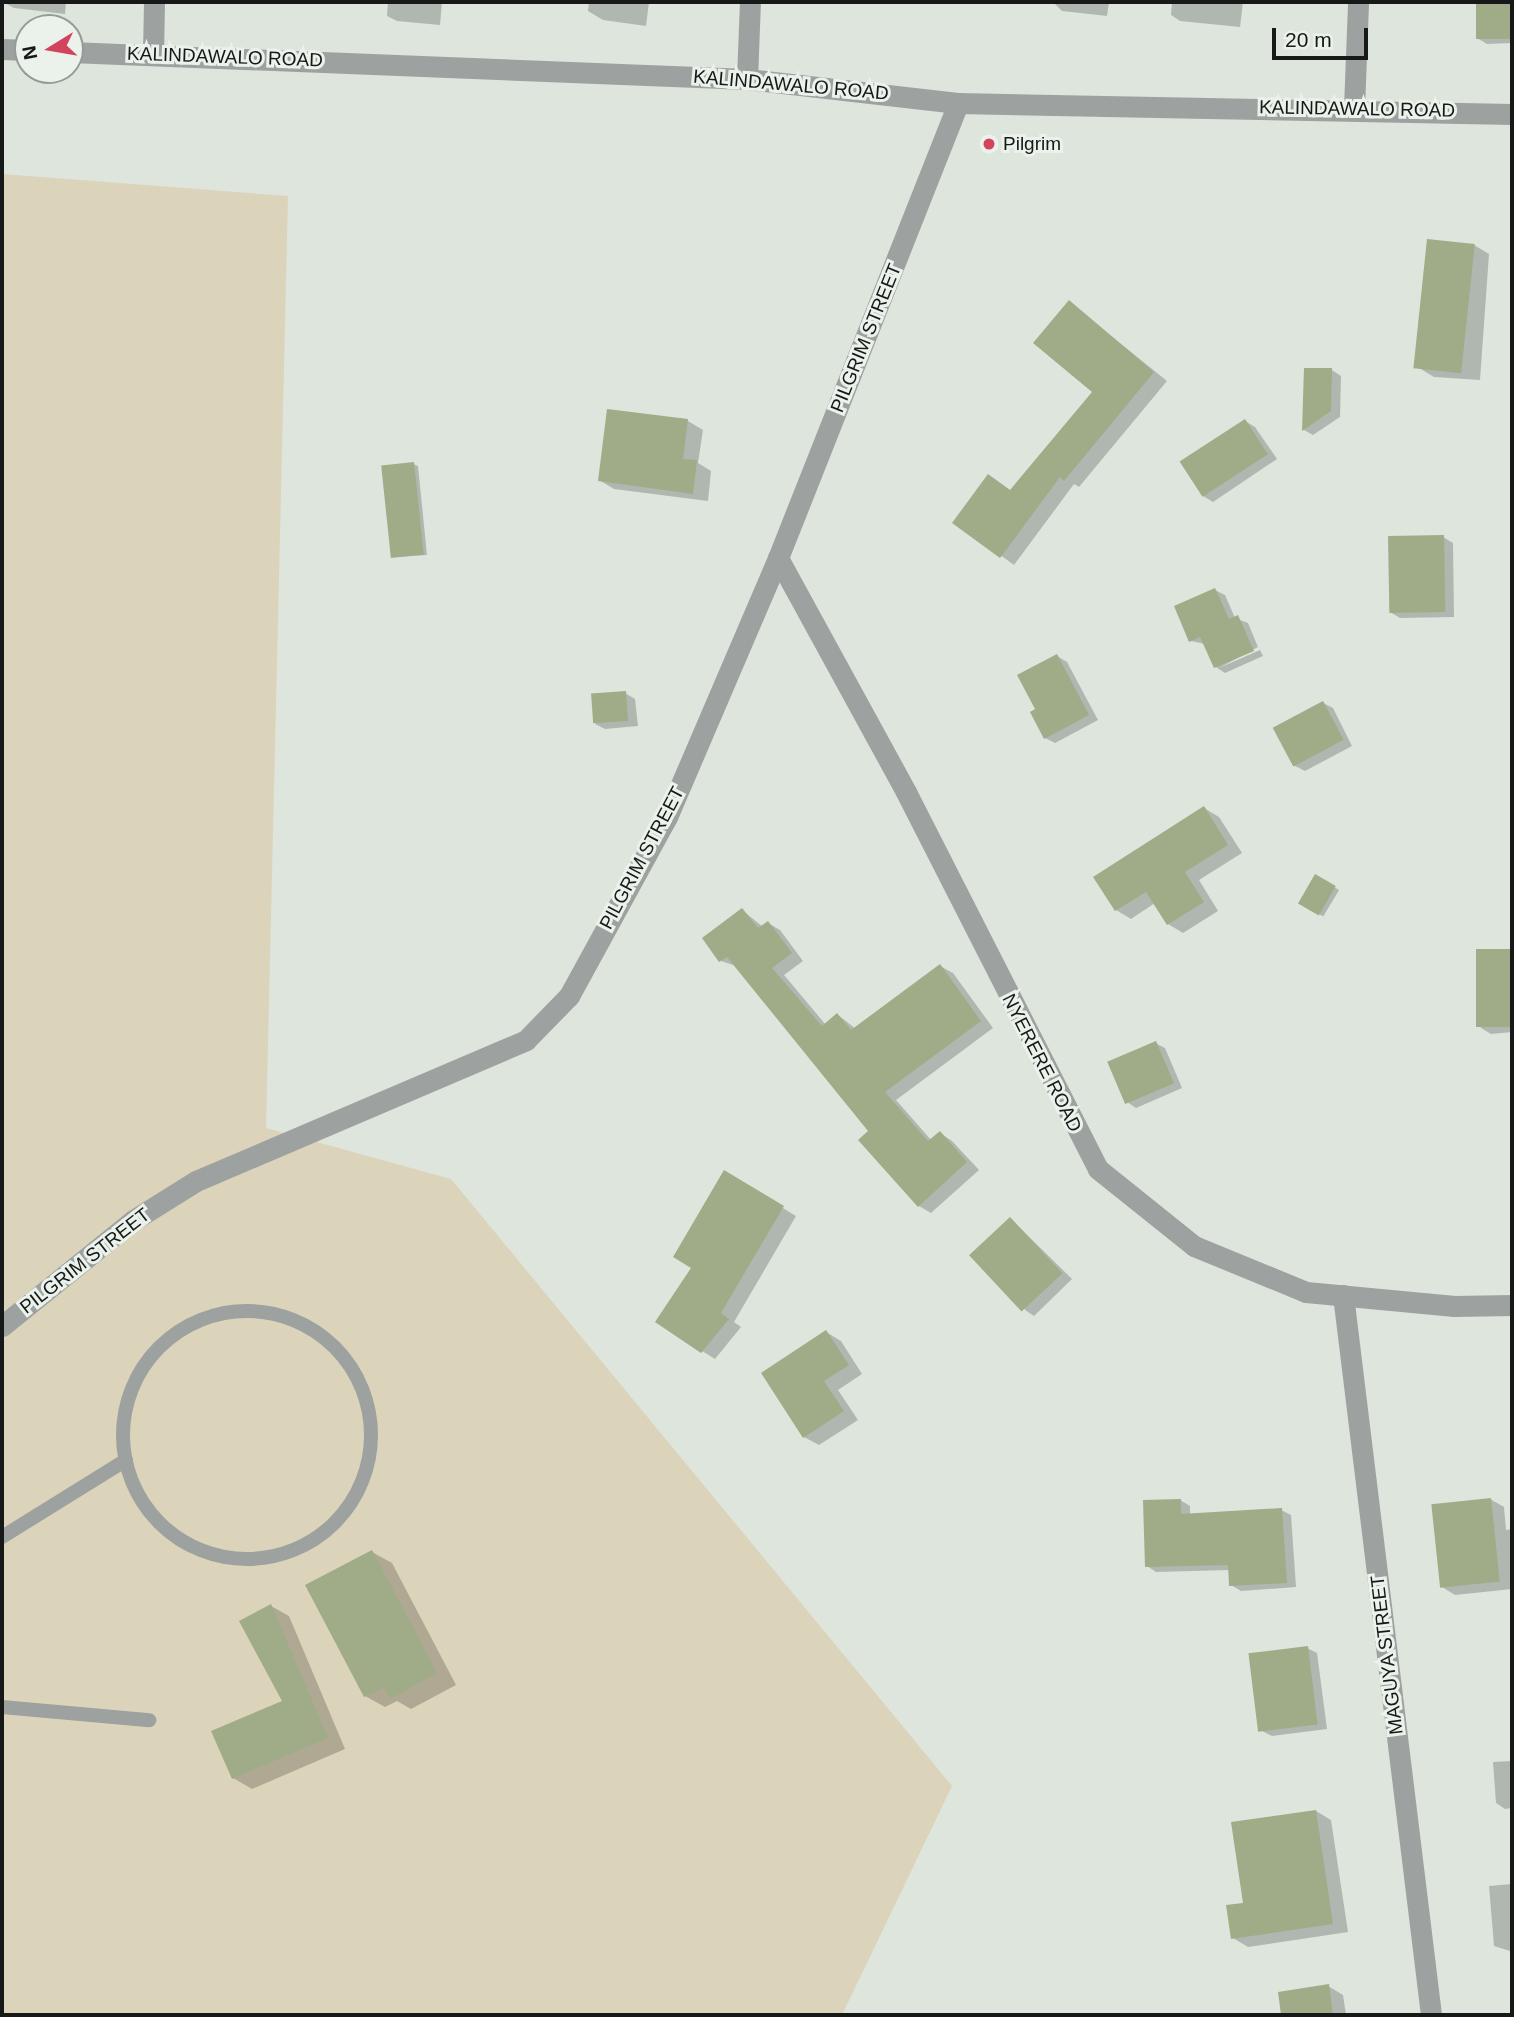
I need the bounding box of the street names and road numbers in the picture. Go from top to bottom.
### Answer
street label: KALINDAWALO ROAD [127,42,323,72]
street label: KALINDAWALO ROAD [692,65,890,105]
street label: KALINDAWALO ROAD [1259,96,1455,122]
street label: PILGRIM STREET [826,260,906,416]
street label: PILGRIM STREET [595,783,689,933]
street label: NYERERE ROAD [997,990,1087,1136]
street label: PILGRIM STREET [16,1203,154,1319]
street label: MAGUYA STREET [1366,1574,1408,1736]

